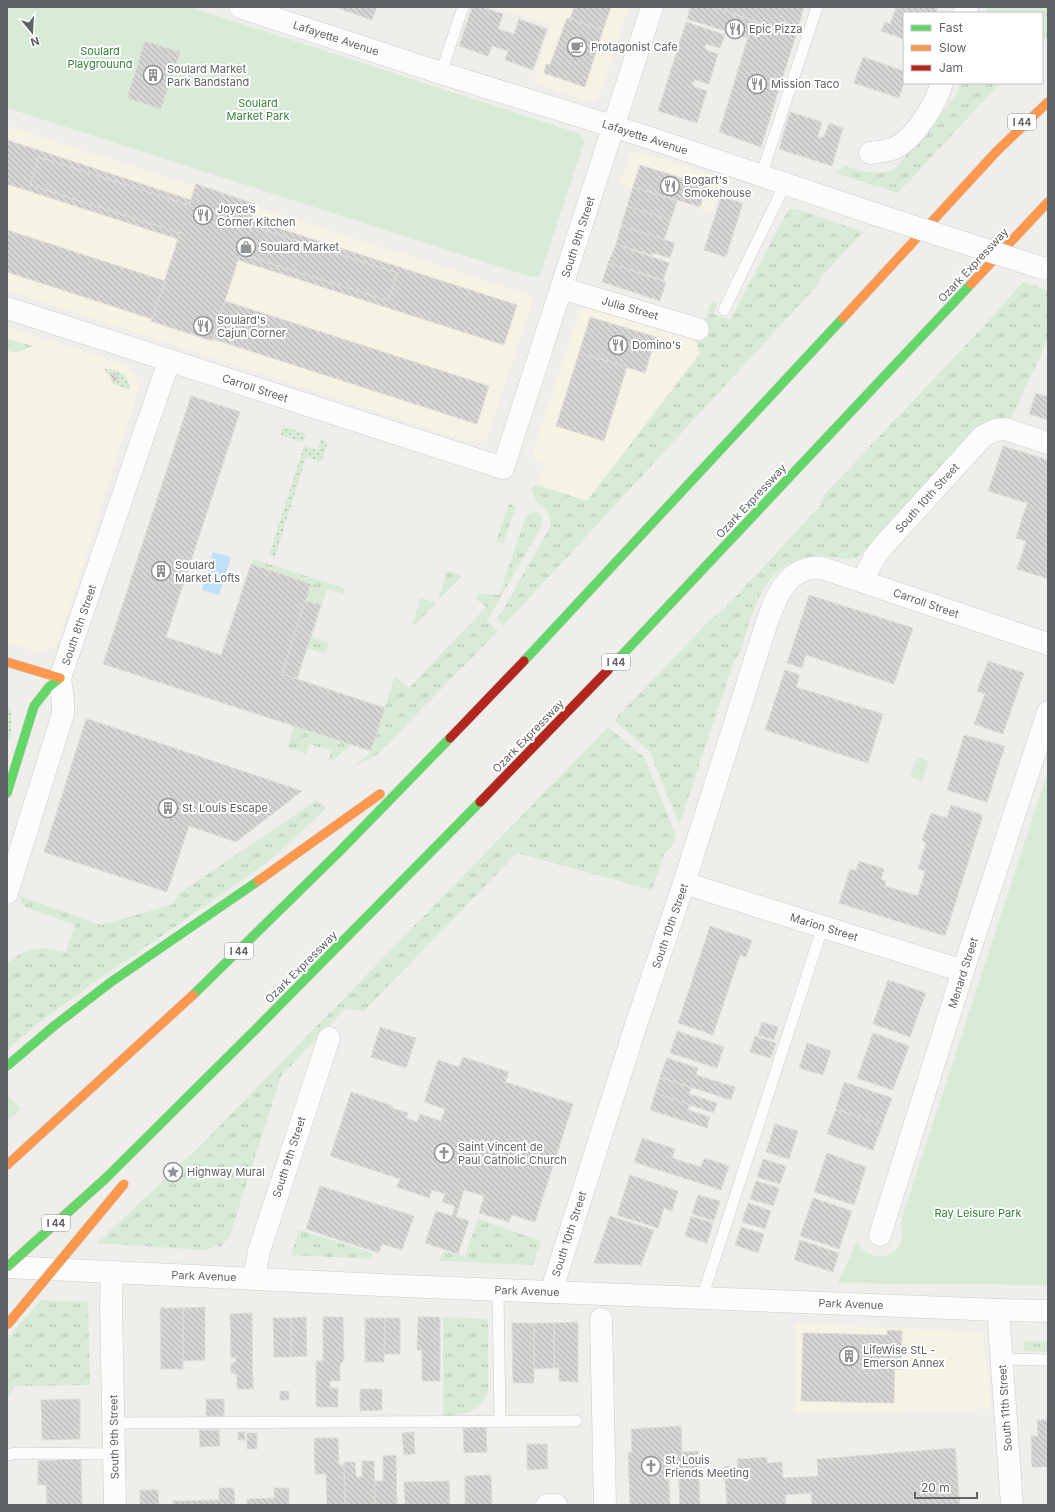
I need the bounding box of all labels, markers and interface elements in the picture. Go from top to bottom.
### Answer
north arrow [12,12,52,52]
legend [903,12,1043,84]
street label: Lafayette Avenue [291,17,381,59]
restaurant icon: Epic Pizza [724,18,746,40]
text: Fast [939,20,963,35]
place label: Epic Pizza [749,22,802,36]
text: N [29,34,41,49]
cafe icon: Protagonist Cafe [566,36,588,58]
place label: Protagonist Cafe [591,40,678,54]
text: Slow [939,40,967,55]
park label: Soulard Playgrouund [67,44,133,71]
text: Jam [939,60,963,75]
place label: Soulard Market Park Bandstand [167,62,249,89]
building icon: Soulard Market Park Bandstand [142,64,164,86]
restaurant icon: Mission Taco [746,73,768,95]
place label: Mission Taco [771,77,840,91]
park label: Soulard Market Park [227,96,289,123]
road number: I 44 [1008,114,1036,130]
street label: Lafayette Avenue [600,116,690,158]
place label: Bogart's Smokehouse [684,173,751,200]
restaurant icon: Bogart's Smokehouse [659,175,681,197]
street label: South 9th Street [558,194,598,279]
place label: Joyce’s Corner Kitchen [217,202,296,229]
restaurant icon: Joyce’s Corner Kitchen [192,204,214,226]
street label: Ozark Expressway [935,225,1011,305]
shop icon: Soulard Market [235,236,257,258]
place label: Soulard Market [260,240,339,254]
street label: Julia Street [600,293,660,323]
place label: Soulard's Cajun Corner [217,313,286,340]
restaurant icon: Soulard's Cajun Corner [192,315,214,337]
restaurant icon: Domino's [607,334,629,356]
place label: Domino's [632,338,681,352]
street label: Carroll Street [220,371,290,405]
street label: South 10th Street [892,460,962,536]
street label: Ozark Expressway [713,461,789,541]
place label: Soulard Market Lofts [175,558,240,585]
building icon: Soulard Market Lofts [150,560,172,582]
street label: South 8th Street [59,582,99,667]
street label: Carroll Street [891,585,961,621]
road number: I 44 [602,654,630,670]
street label: Ozark Expressway [489,696,567,776]
building icon: St. Louis Escape [157,797,179,819]
place label: St. Louis Escape [182,801,268,815]
street label: South 10th Street [649,881,691,970]
street label: Marion Street [788,910,860,944]
street label: Ozark Expressway [262,928,340,1006]
street label: Menard Street [945,935,981,1010]
road number: I 44 [225,943,253,959]
street label: South 9th Street [269,1114,309,1199]
place label: Saint Vincent de Paul Catholic Church [458,1140,567,1167]
church icon: Saint Vincent de Paul Catholic Church [433,1142,455,1164]
place icon: Highway Mural [162,1161,184,1183]
place label: Highway Mural [187,1165,265,1179]
street label: South 10th Street [549,1189,590,1279]
park label: Ray Leisure Park [935,1206,1021,1220]
road number: I 44 [42,1215,70,1231]
street label: Park Avenue [171,1268,237,1284]
street label: Park Avenue [494,1283,560,1299]
street label: Park Avenue [818,1296,884,1312]
place label: LifeWise StL - Emerson Annex [863,1343,945,1370]
building icon: LifeWise StL - Emerson Annex [838,1345,860,1367]
street label: South 11th Street [995,1364,1015,1452]
street label: South 9th Street [106,1394,122,1479]
place label: St. Louis Friends Meeting [665,1453,749,1480]
church icon: St. Louis Friends Meeting [640,1455,662,1477]
scale bar [915,1474,977,1500]
text: 20 m [921,1480,950,1495]

